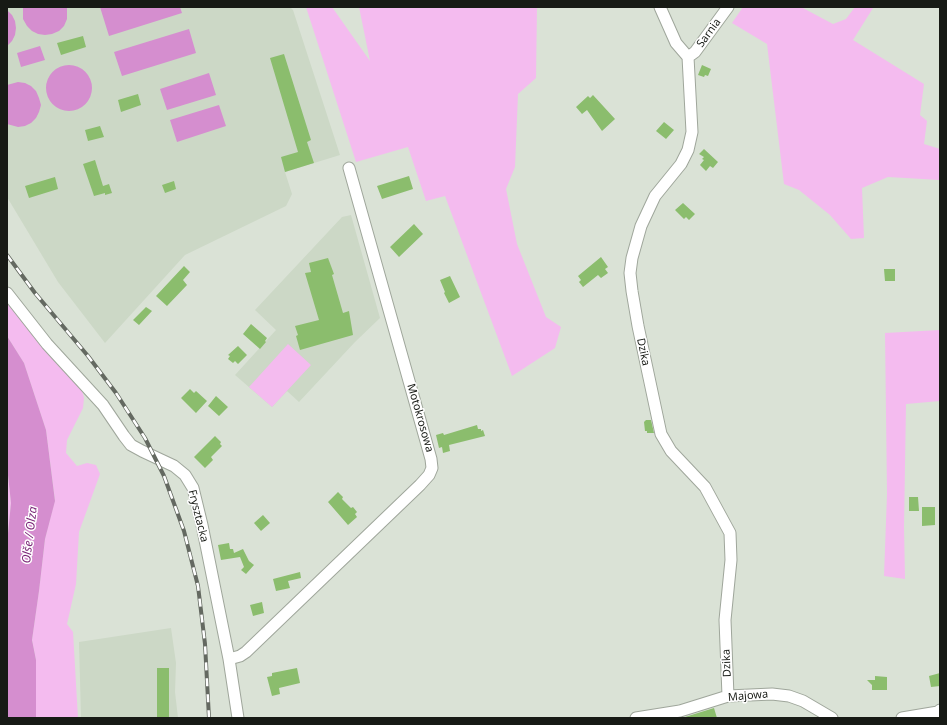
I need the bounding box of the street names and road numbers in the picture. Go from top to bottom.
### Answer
street label: Sarnia [694,16,724,50]
street label: Dzika [634,337,652,367]
street label: Motokrosowa [404,382,436,454]
street label: Frysztacka [185,488,211,544]
street label: Dzika [720,649,734,677]
street label: Majowa [727,688,769,704]

